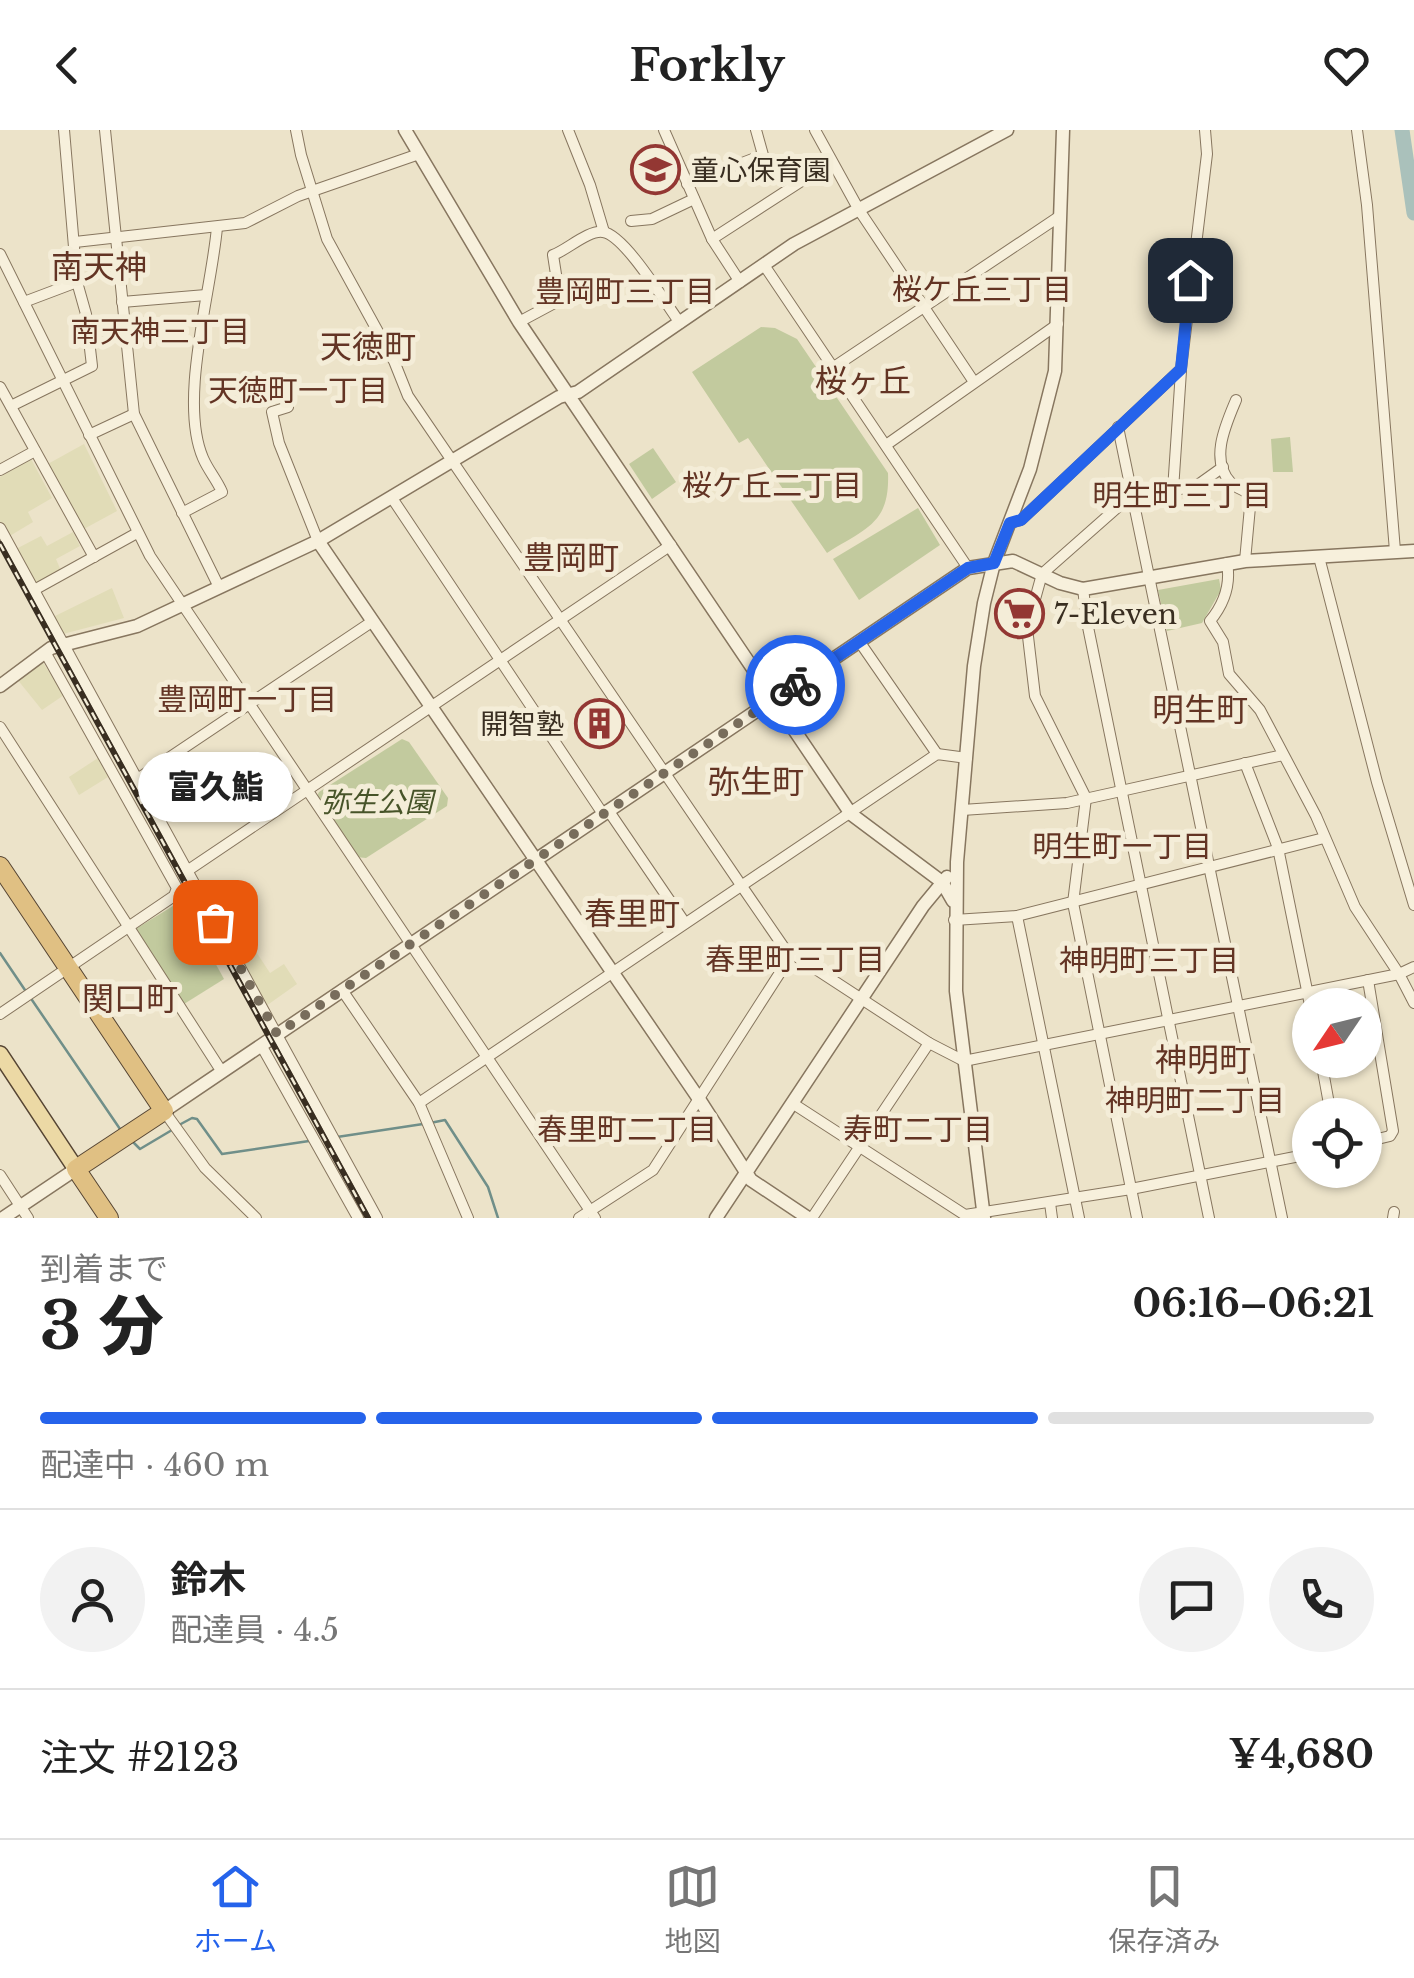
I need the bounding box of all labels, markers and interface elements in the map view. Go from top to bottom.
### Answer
text: Forkly [629,37,785,93]
icon: back [40,38,95,93]
icon: heart [1319,38,1374,93]
school or university icon: 童心保育園 [630,144,682,196]
place label: 童心保育園 [691,153,831,188]
pin [1148,238,1233,323]
district label: 南天神 [51,247,147,287]
icon: home [1163,253,1218,308]
district label: 桜ケ丘三丁目 [892,271,1072,308]
district label: 豊岡町三丁目 [535,273,715,310]
district label: 南天神三丁目 [70,313,250,350]
district label: 天徳町 [320,327,416,367]
district label: 桜ヶ丘 [815,361,911,401]
district label: 天徳町一丁目 [208,372,388,409]
district label: 桜ケ丘二丁目 [682,467,862,504]
district label: 明生町三丁目 [1092,477,1272,514]
district label: 豊岡町 [523,538,619,578]
supermarket icon: 7-Eleven [993,588,1045,640]
place label: 7-Eleven [1054,597,1177,632]
courier [745,635,845,735]
icon: bike [768,658,823,713]
district label: 豊岡町一丁目 [157,681,337,718]
district label: 明生町 [1152,690,1248,730]
building icon: 開智塾 [573,698,625,750]
place label: 開智塾 [480,707,564,742]
callout: 富久鮨 [138,752,292,822]
district label: 弥生町 [708,762,804,802]
text: 富久鮨 [167,767,264,807]
park label: 弥生公園 [321,785,437,820]
district label: 明生町一丁目 [1032,828,1212,865]
pin [173,880,258,965]
district label: 春里町 [584,894,680,934]
icon: bag [188,895,243,950]
district label: 春里町三丁目 [705,941,885,978]
district label: 神明町三丁目 [1059,942,1239,979]
district label: 関口町 [82,979,178,1019]
north arrow [1292,988,1382,1078]
map controls [1292,988,1382,1188]
district label: 神明町 [1155,1040,1251,1080]
district label: 神明町二丁目 [1105,1082,1285,1119]
button: locate [1292,1098,1382,1188]
district label: 春里町二丁目 [537,1111,717,1148]
district label: 寿町二丁目 [843,1111,993,1148]
text: 到着まで [40,1249,168,1289]
text: 06:16–06:21 [1133,1280,1374,1327]
text: 3 分 [40,1286,164,1367]
text: 配達中 · 460 m [40,1445,269,1485]
button: person [40,1547,145,1652]
button: chat [1139,1547,1244,1652]
button: phone [1269,1547,1374,1652]
text: 鈴木 [170,1556,246,1603]
text: 配達員 · 4.5 [170,1610,339,1650]
text: ¥4,680 [1229,1731,1374,1778]
text: 注文 #2123 [40,1734,239,1781]
tab: ホーム [194,1859,277,1959]
tab: 地図 [665,1859,721,1959]
tab: 保存済み [1108,1859,1220,1959]

